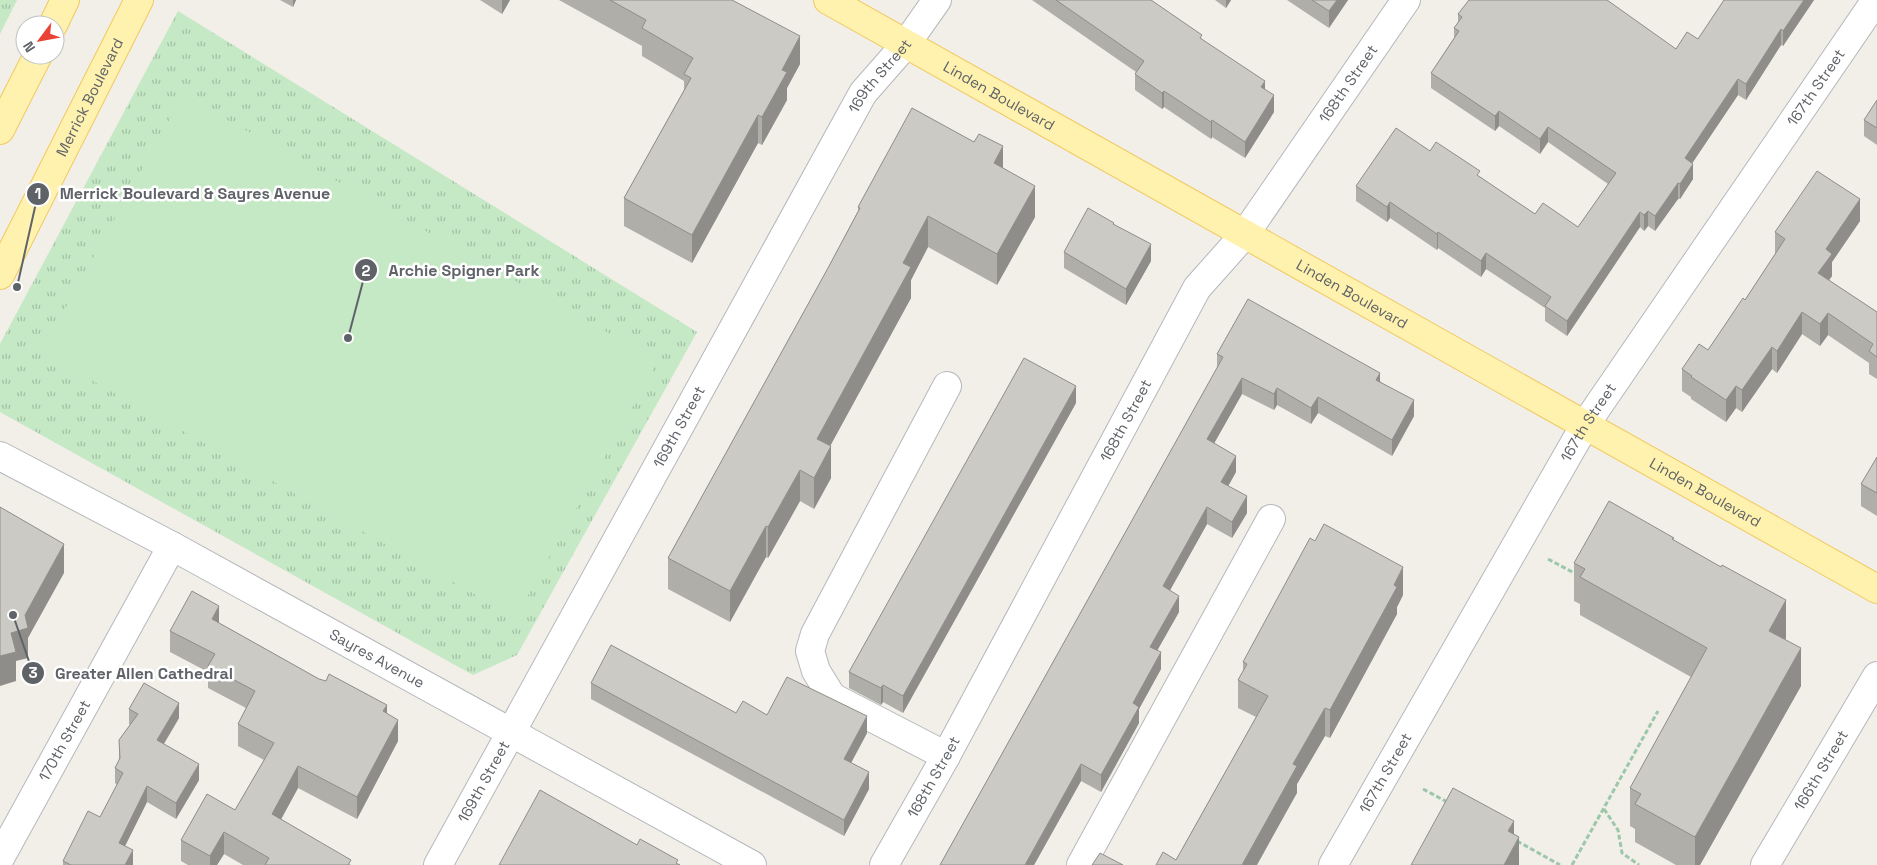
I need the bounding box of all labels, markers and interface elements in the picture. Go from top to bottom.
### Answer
north arrow [15,15,65,65]
street label: Merrick Boulevard [52,35,127,159]
street label: 169th Street [844,35,916,116]
text: N [19,38,39,56]
street label: 168th Street [1314,41,1381,126]
street label: 167th Street [1782,45,1849,130]
street label: Linden Boulevard [940,57,1058,134]
callout: Merrick Boulevard & Sayres Avenue [25,178,341,209]
text: Merrick Boulevard & Sayres Avenue [60,183,330,204]
text: 1 [35,184,41,203]
callout: Archie Spigner Park [354,255,550,286]
street label: Linden Boulevard [1293,255,1411,333]
text: Archie Spigner Park [389,260,539,281]
text: 2 [362,261,371,280]
street label: 168th Street [1096,376,1155,465]
street label: 167th Street [1556,379,1620,465]
street label: 169th Street [649,382,709,471]
street label: Linden Boulevard [1646,453,1765,531]
street label: Sayres Avenue [326,624,428,692]
callout: Greater Allen Cathedral [20,658,243,689]
text: 3 [28,663,38,682]
text: Greater Allen Cathedral [55,663,233,684]
street label: 170th Street [34,696,94,784]
street label: 166th Street [1789,726,1852,814]
street label: 167th Street [1355,729,1416,816]
street label: 168th Street [903,733,964,821]
street label: 169th Street [453,737,514,826]

